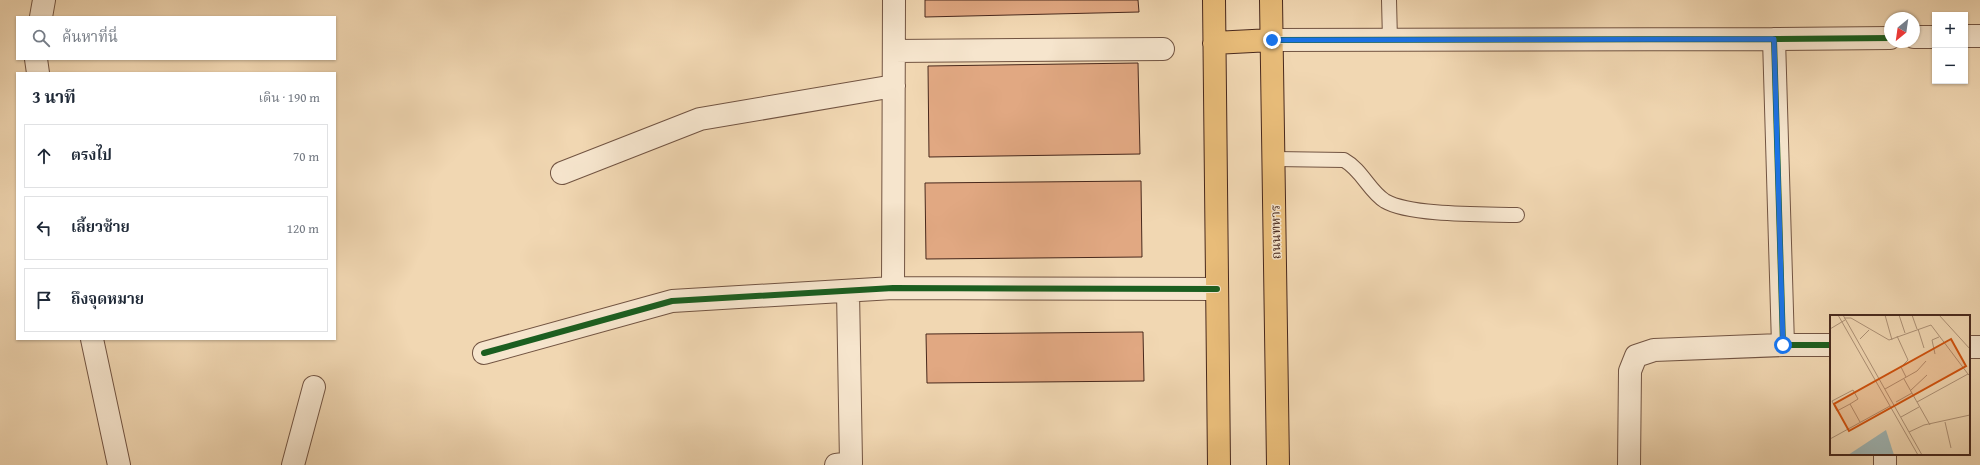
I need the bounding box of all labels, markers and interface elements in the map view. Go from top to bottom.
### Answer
north arrow [1884,12,1920,48]
map controls [1932,12,1968,84]
button: + [1932,12,1968,48]
search box [16,16,336,60]
text: ค้นหาที่นี่ [62,26,118,47]
icon: search [30,27,52,49]
route end [1263,31,1281,49]
button: − [1932,48,1968,84]
text: 3 นาที [32,84,76,109]
text: เดิน · 190 m [259,88,320,107]
text: ตรงไป [71,144,112,165]
icon: ahead [33,145,55,167]
text: 70 m [293,147,319,166]
street label: ถนนทหาร [1266,205,1285,259]
text: เลี้ยวซ้าย [71,216,130,237]
icon: left [33,217,55,239]
text: 120 m [287,219,319,238]
text: ถึงจุดหมาย [71,288,144,309]
icon: arrive [33,289,55,311]
inset map [1830,315,1970,455]
route start [1774,336,1792,354]

